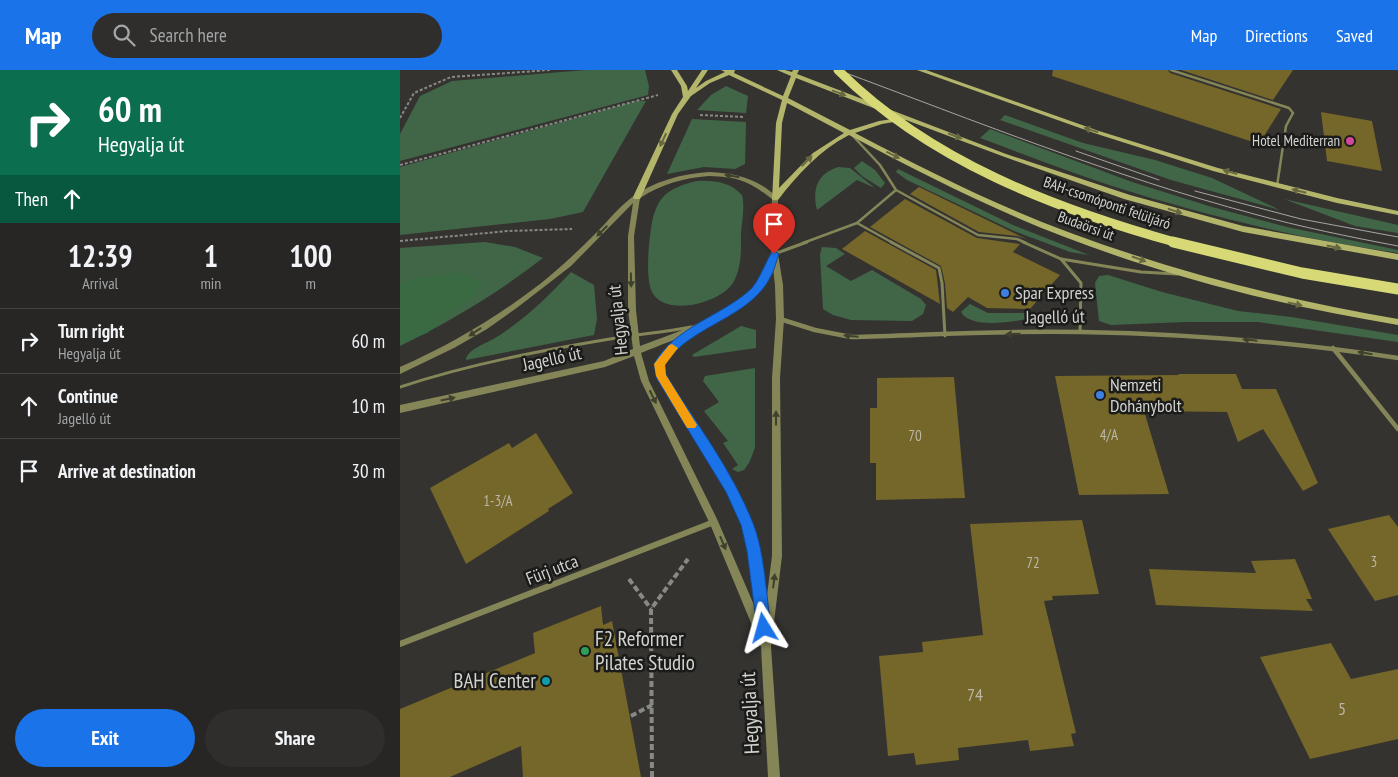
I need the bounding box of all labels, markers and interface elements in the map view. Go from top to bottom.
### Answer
search box [92,13,442,58]
text: Map [25,20,62,51]
icon: search [110,21,138,49]
text: Search here [150,23,227,47]
text: Map [1191,24,1217,47]
text: Directions [1245,24,1308,47]
text: Saved [1336,24,1373,47]
text: 60 m [98,86,162,132]
one-way arrow [832,89,847,97]
icon: right [15,90,80,155]
one-way arrow [1083,125,1098,133]
text: Hegyalja út [98,130,184,158]
place label: Hotel Mediterran [1252,131,1340,150]
one-way arrow [948,132,963,140]
one-way arrow [659,133,667,147]
marker: Hotel Mediterran [1344,135,1356,147]
one-way arrow [886,151,900,159]
one-way arrow [801,156,813,168]
one-way arrow [1223,168,1238,176]
one-way arrow [724,172,740,180]
street label: BAH-csomóponti felüljáró [1041,172,1173,233]
icon: ahead [58,185,86,213]
text: Then [15,187,48,211]
one-way arrow [1292,187,1307,195]
pin [753,203,795,254]
street label: Budaörsi út [1055,207,1117,245]
one-way arrow [1168,208,1183,216]
icon: arrive [760,210,788,238]
one-way arrow [596,225,608,237]
text: 12:39 [68,236,133,275]
text: 1 [204,236,218,275]
text: 100 [289,236,332,275]
one-way arrow [1326,243,1342,251]
one-way arrow [1132,255,1147,263]
text: Arrival [82,273,118,293]
text: min [200,273,221,293]
text: m [305,273,316,293]
one-way arrow [627,273,635,289]
place label: Spar Express [1015,281,1094,304]
street label: Hegyalja út [602,284,633,356]
marker: Spar Express [999,287,1011,299]
one-way arrow [1288,300,1303,308]
street label: Jagelló út [1024,304,1085,329]
text: Turn right [58,319,124,343]
icon: right [15,327,43,355]
one-way arrow [469,328,482,337]
text: 60 m [352,329,385,353]
one-way arrow [1005,330,1021,338]
one-way arrow [843,332,859,340]
one-way arrow [1241,335,1257,343]
street label: Jagelló út [519,341,583,376]
text: Hegyalja út [58,343,121,363]
one-way arrow [1357,348,1373,356]
place label: Nemzeti Dohánybolt [1110,373,1182,417]
text: Continue [58,384,118,408]
marker: Nemzeti Dohánybolt [1094,389,1106,401]
one-way arrow [649,390,657,404]
icon: ahead [15,392,43,420]
text: 10 m [352,394,385,418]
one-way arrow [440,395,455,403]
text: Jagelló út [58,408,111,428]
one-way arrow [772,410,780,426]
house number: 4/A [1100,425,1119,444]
house number: 70 [908,426,922,445]
icon: arrive [15,457,43,485]
text: Arrive at destination [58,459,196,483]
text: 30 m [352,459,385,483]
house number: 1-3/A [483,491,514,510]
one-way arrow [720,536,728,550]
street label: Fürj utca [522,549,581,590]
house number: 3 [1371,552,1377,571]
house number: 72 [1026,553,1040,572]
one-way arrow [770,572,778,588]
position arrow [737,601,789,653]
place label: F2 Reformer Pilates Studio [595,625,695,676]
marker: F2 Reformer Pilates Studio [579,645,591,657]
place label: BAH Center [454,667,536,694]
street label: Hegyalja út [734,671,765,755]
marker: BAH Center [540,675,552,687]
house number: 74 [967,683,983,706]
house number: 5 [1338,697,1346,720]
button: Exit [15,709,195,767]
button: Share [205,709,385,767]

